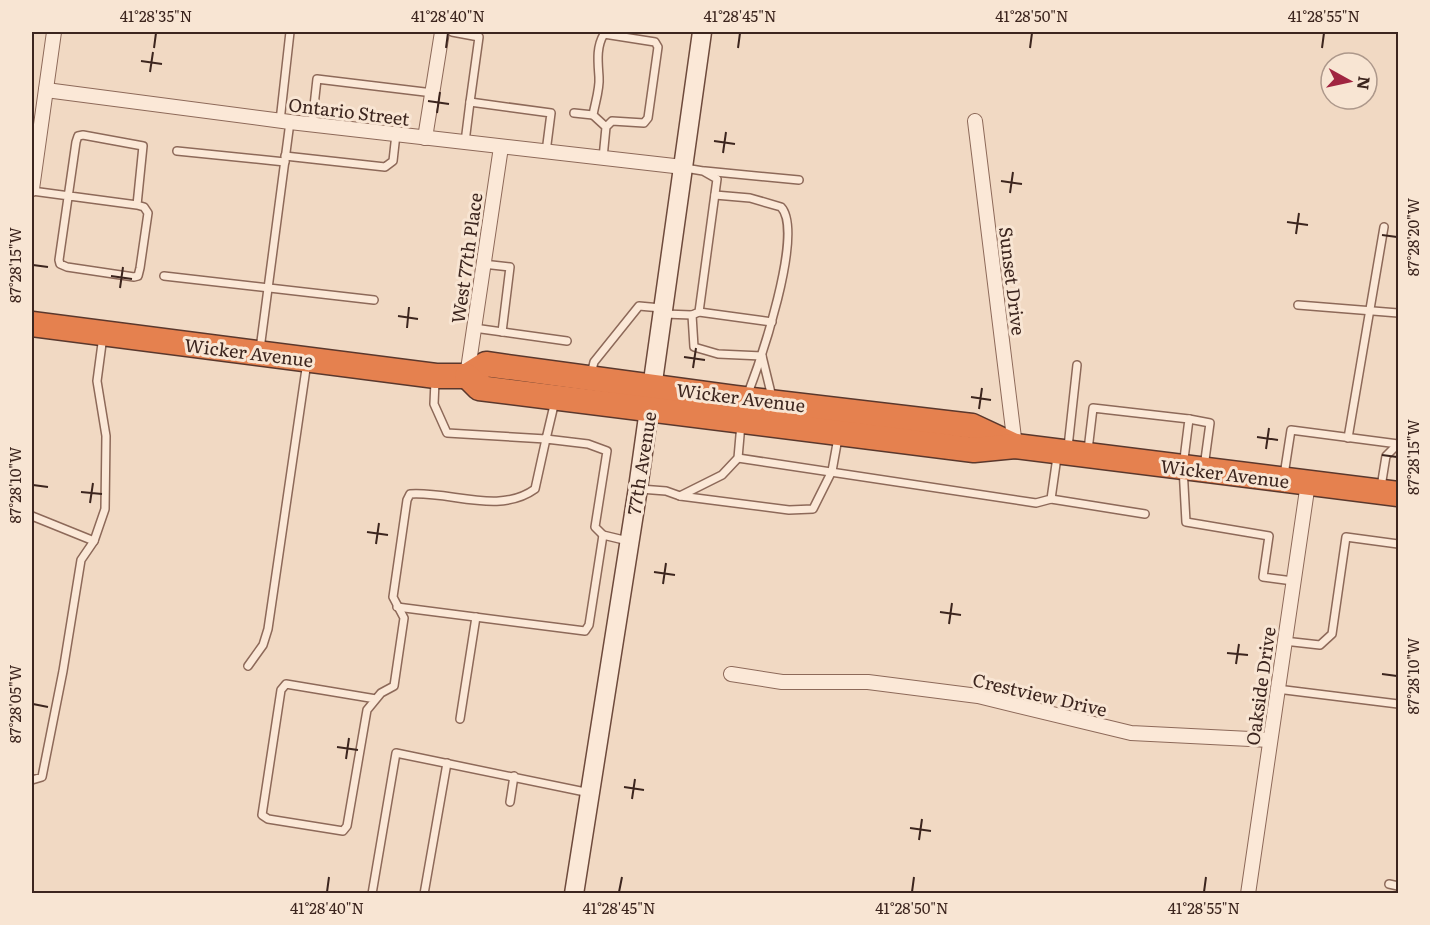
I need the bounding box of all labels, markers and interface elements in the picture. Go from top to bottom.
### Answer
text: 41°28'35"N [120,4,192,27]
text: 41°28'40"N [411,4,485,27]
text: 41°28'45"N [704,4,776,27]
text: 41°28'50"N [995,4,1069,27]
text: 41°28'55"N [1288,4,1360,27]
north arrow [1319,51,1379,111]
text: N [1352,75,1378,92]
street label: Ontario Street [287,90,412,132]
street label: West 77th Place [443,191,489,325]
text: 87°28'20"W [1401,197,1424,276]
street label: Sunset Drive [993,225,1033,337]
text: 87°28'15"W [3,226,26,303]
street label: Wicker Avenue [183,331,315,373]
street label: Wicker Avenue [675,376,807,418]
street label: 77th Avenue [620,409,662,517]
text: 87°28'15"W [1401,418,1424,495]
text: 87°28'10"W [3,446,26,524]
street label: Wicker Avenue [1159,452,1291,494]
street label: Oakside Drive [1238,625,1282,747]
text: 87°28'10"W [1401,637,1424,715]
text: 87°28'05"W [3,664,26,743]
street label: Crestview Drive [970,665,1110,723]
text: 41°28'40"N [290,896,364,919]
text: 41°28'45"N [583,896,655,919]
text: 41°28'50"N [875,896,949,919]
text: 41°28'55"N [1168,896,1240,919]

